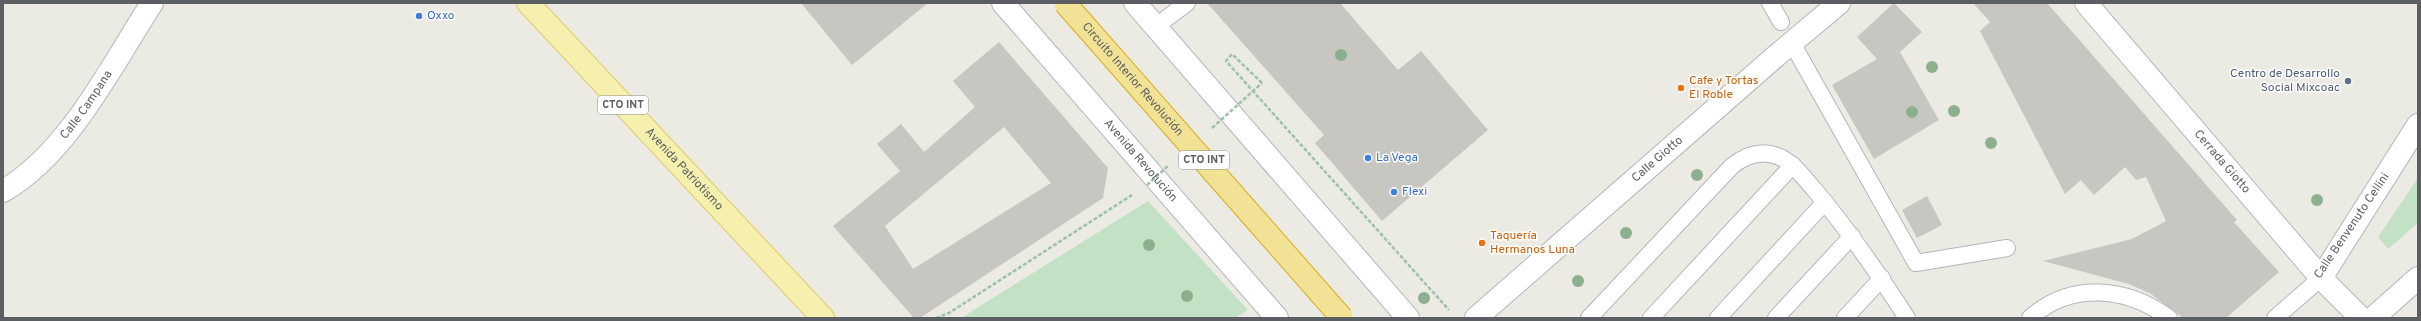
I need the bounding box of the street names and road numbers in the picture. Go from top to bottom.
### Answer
street label: Circuito Interior Revolución [1078,19,1187,140]
street label: Calle Campana [57,68,116,143]
road number: CTO INT [598,96,648,114]
street label: Avenida Revolución [1100,116,1181,206]
street label: Avenida Patriotismo [641,125,727,214]
street label: Cerrada Giotto [2190,127,2254,197]
street label: Calle Giotto [1629,133,1687,186]
road number: CTO INT [1179,151,1229,169]
street label: Calle Benvenuto Cellini [2311,170,2393,282]

